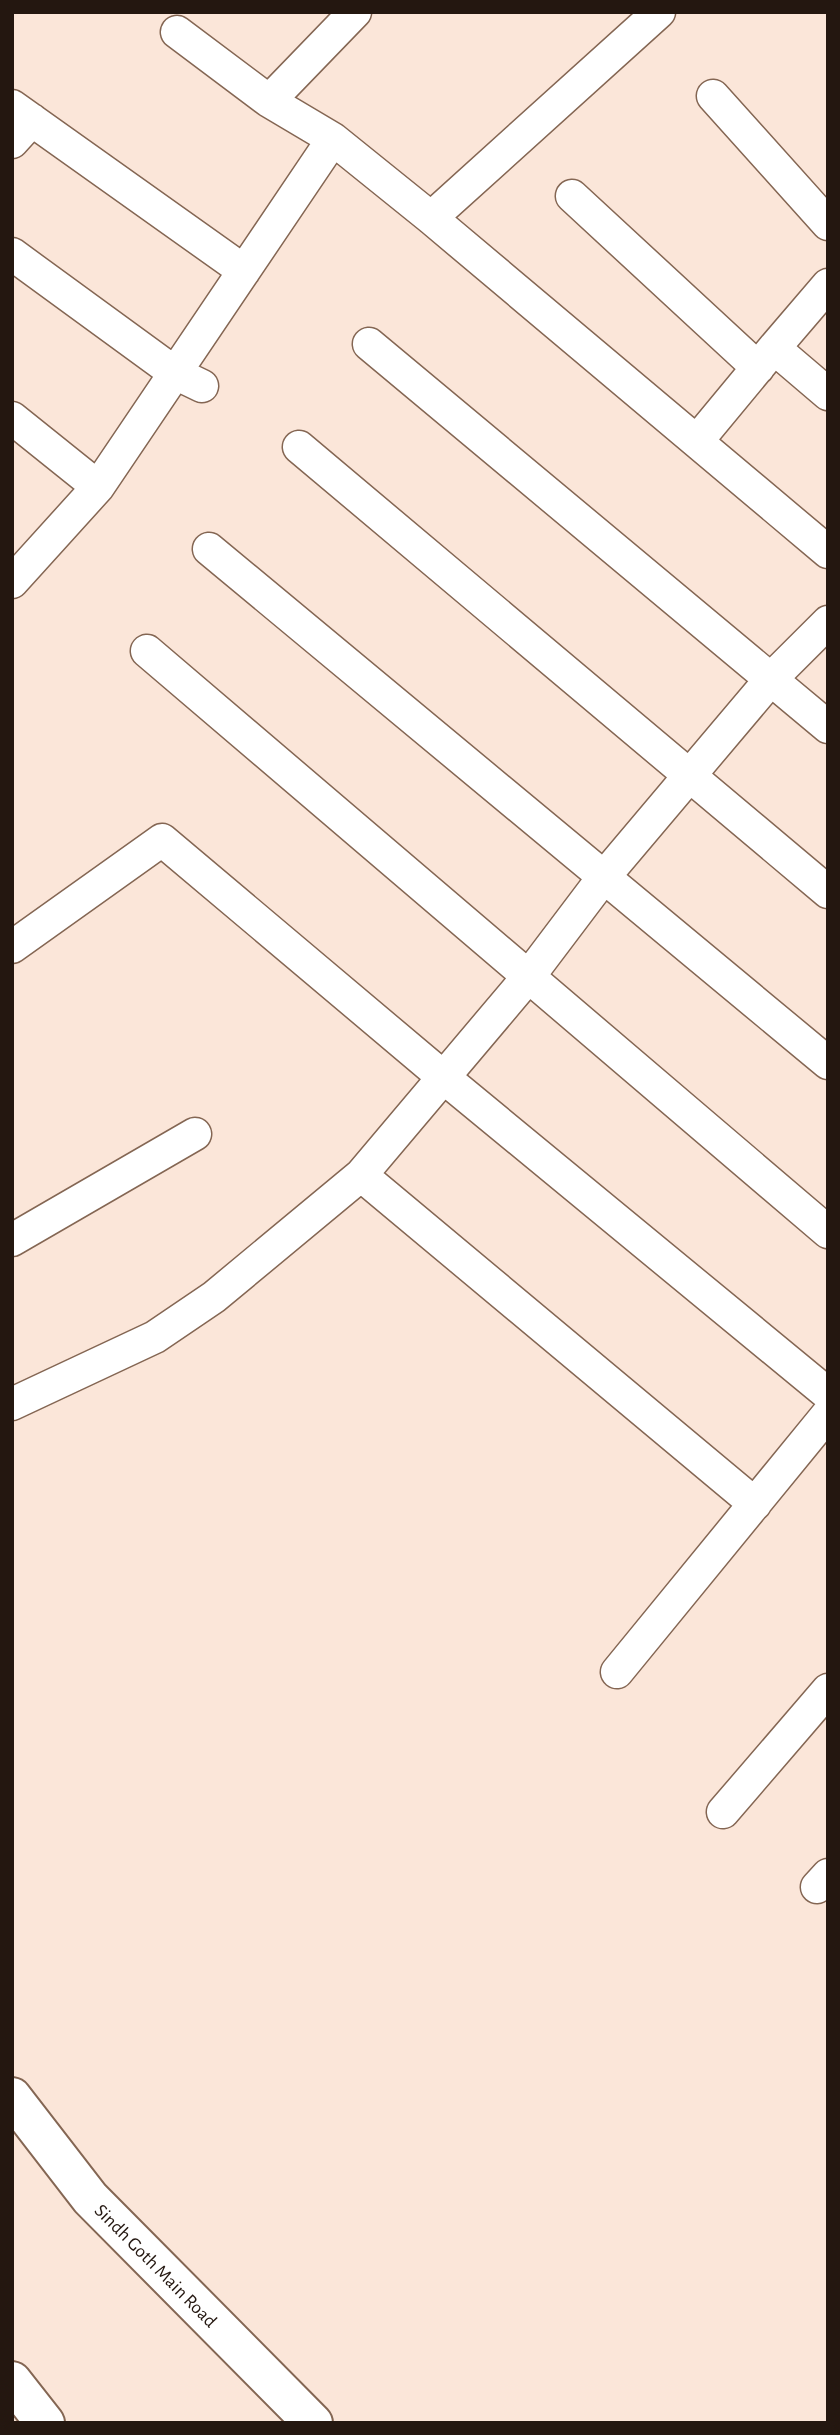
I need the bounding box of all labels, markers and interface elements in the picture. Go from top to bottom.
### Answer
street label: Sindh Goth Main Road [91,2201,220,2331]

